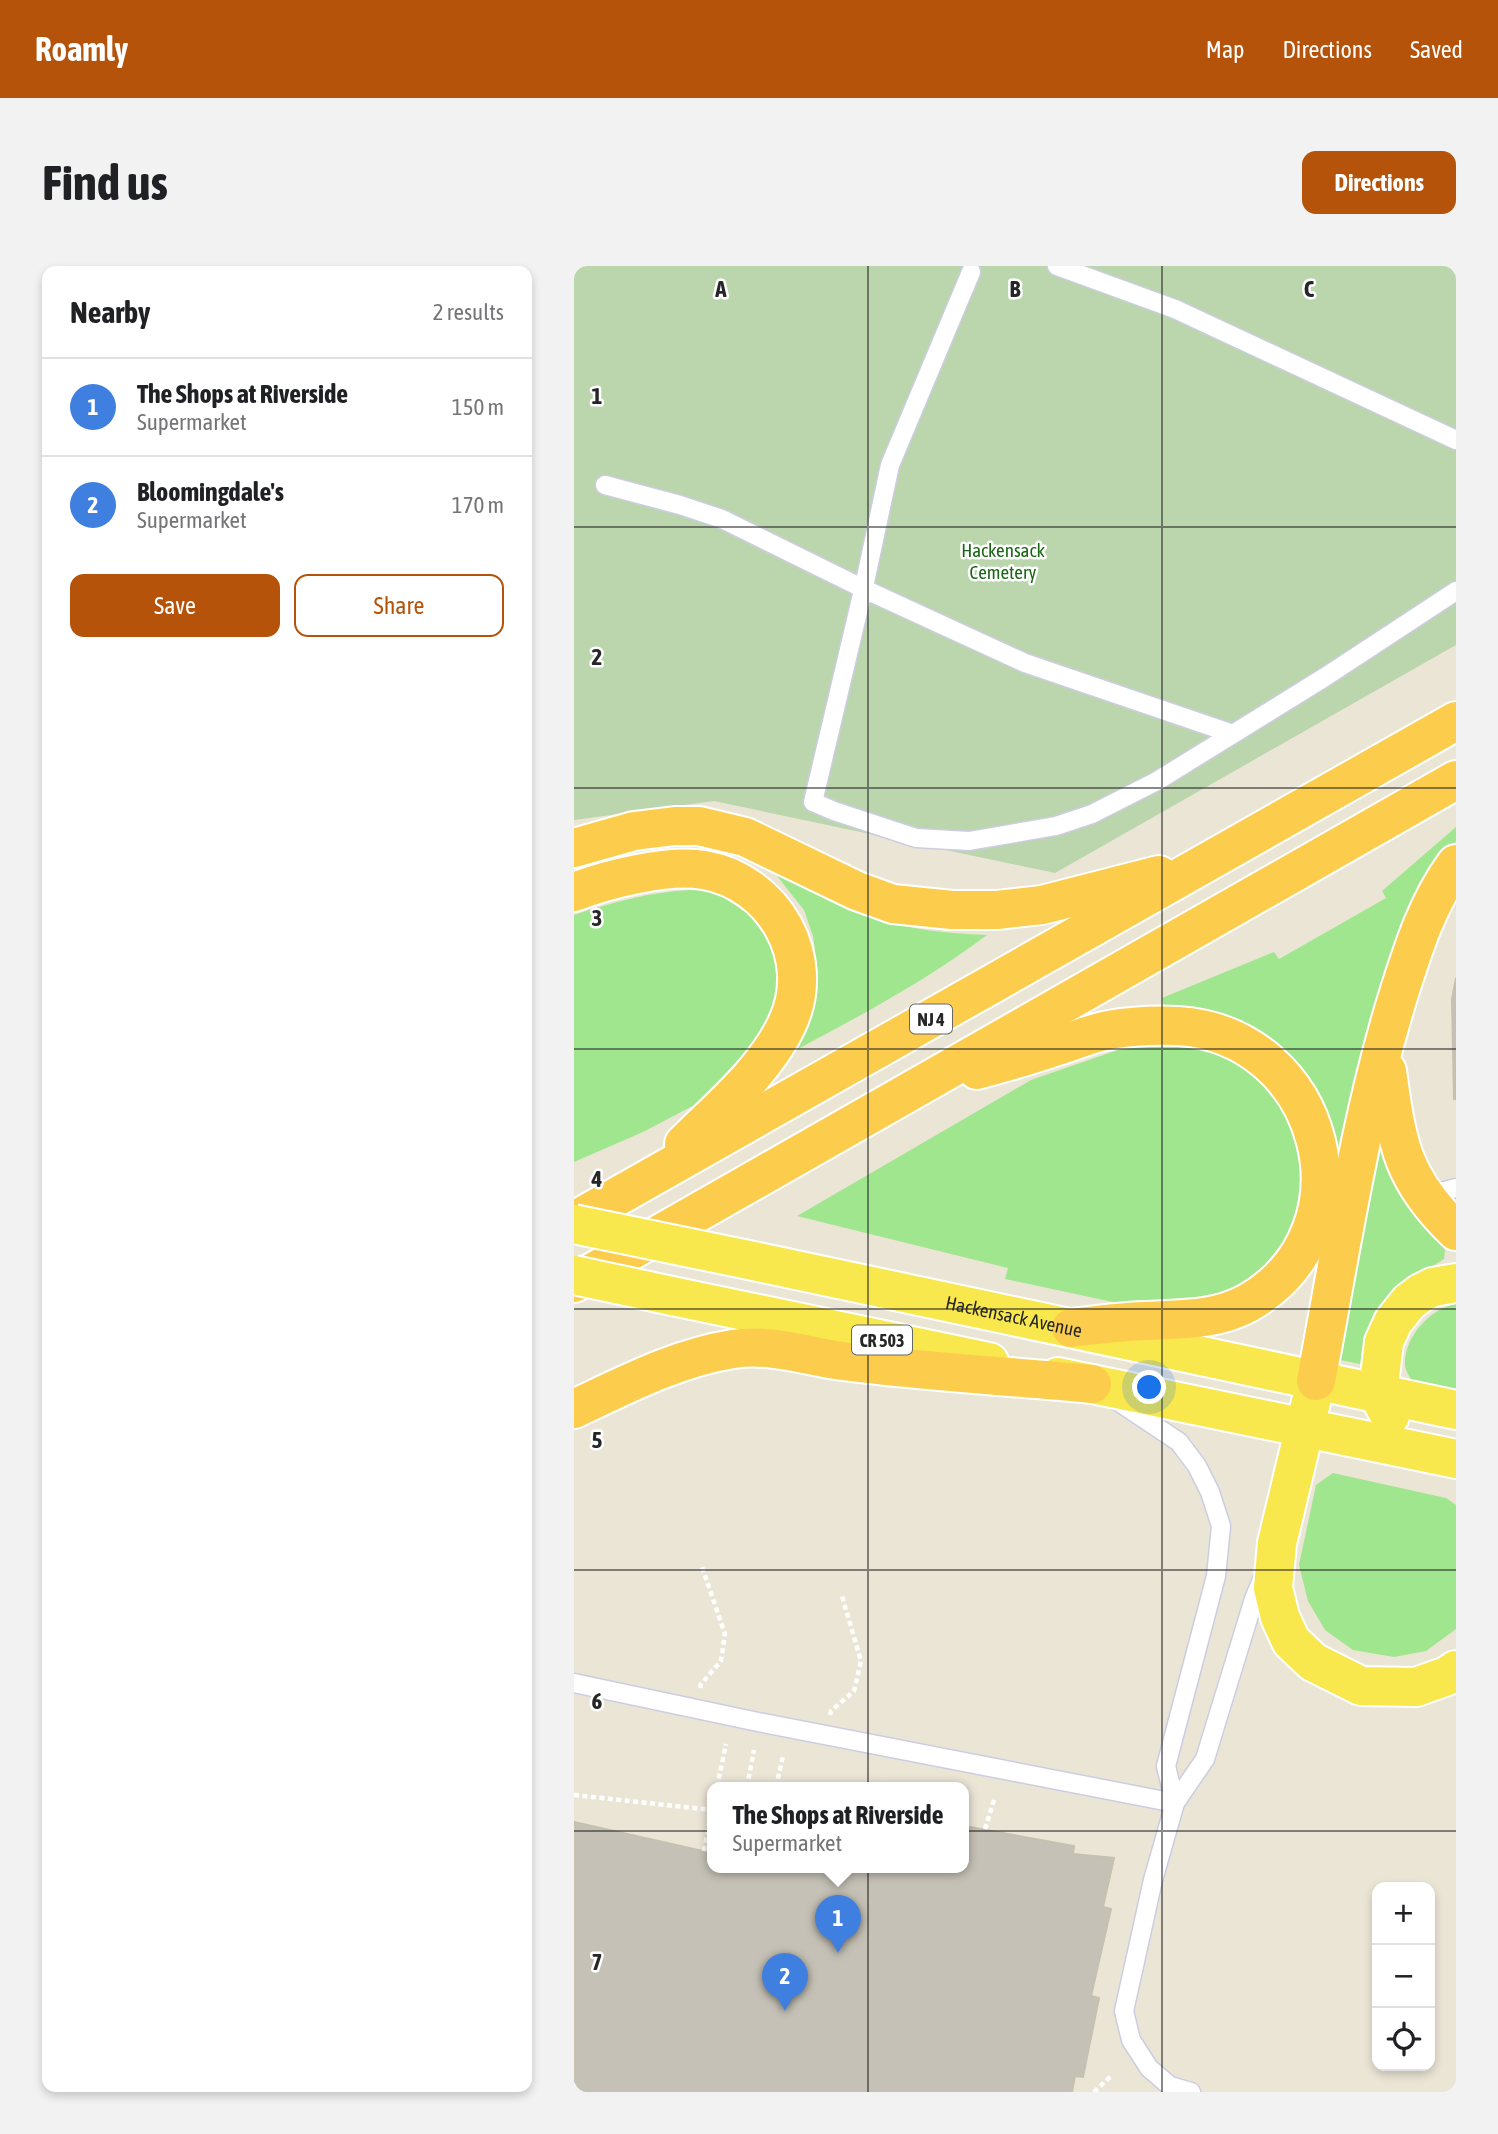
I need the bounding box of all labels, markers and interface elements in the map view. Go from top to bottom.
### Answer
text: Roamly [35,30,128,68]
text: Map [1206,36,1244,63]
text: Directions [1282,36,1372,63]
text: Saved [1410,36,1463,63]
button: Directions [1302,151,1456,214]
text: Find us [42,154,168,210]
text: A [714,276,727,302]
text: B [1010,276,1021,302]
text: C [1304,276,1315,302]
text: Nearby [70,295,150,329]
text: 2 results [433,299,504,325]
text: The Shops at Riverside [137,379,348,409]
text: 1 [592,383,603,409]
text: 1 [88,394,98,420]
text: 150 m [452,394,504,420]
text: Supermarket [137,409,247,435]
text: Bloomingdale's [137,477,284,507]
text: 2 [88,492,98,518]
text: 170 m [452,492,504,518]
text: Supermarket [137,507,247,533]
park label: Hackensack Cemetery [961,539,1045,583]
button: Save [70,574,280,637]
button: Share [294,574,504,637]
text: 2 [592,644,602,670]
text: 3 [592,905,602,931]
road number: NJ 4 [910,1004,952,1034]
text: 4 [591,1166,603,1192]
street label: Hackensack Avenue [944,1291,1084,1341]
road number: CR 503 [852,1325,912,1354]
your location [1132,1370,1166,1404]
text: 5 [592,1427,603,1453]
text: 6 [592,1688,603,1714]
popup [707,1782,969,1873]
text: The Shops at Riverside [732,1800,944,1830]
text: Supermarket [732,1830,842,1856]
map controls [1372,1882,1435,2071]
button: + [1372,1882,1435,1945]
pin: 1 [815,1895,861,1953]
button: − [1372,1945,1435,2008]
text: 7 [592,1949,602,1975]
pin: 2 [762,1953,808,2011]
button: locate [1372,2008,1435,2071]

